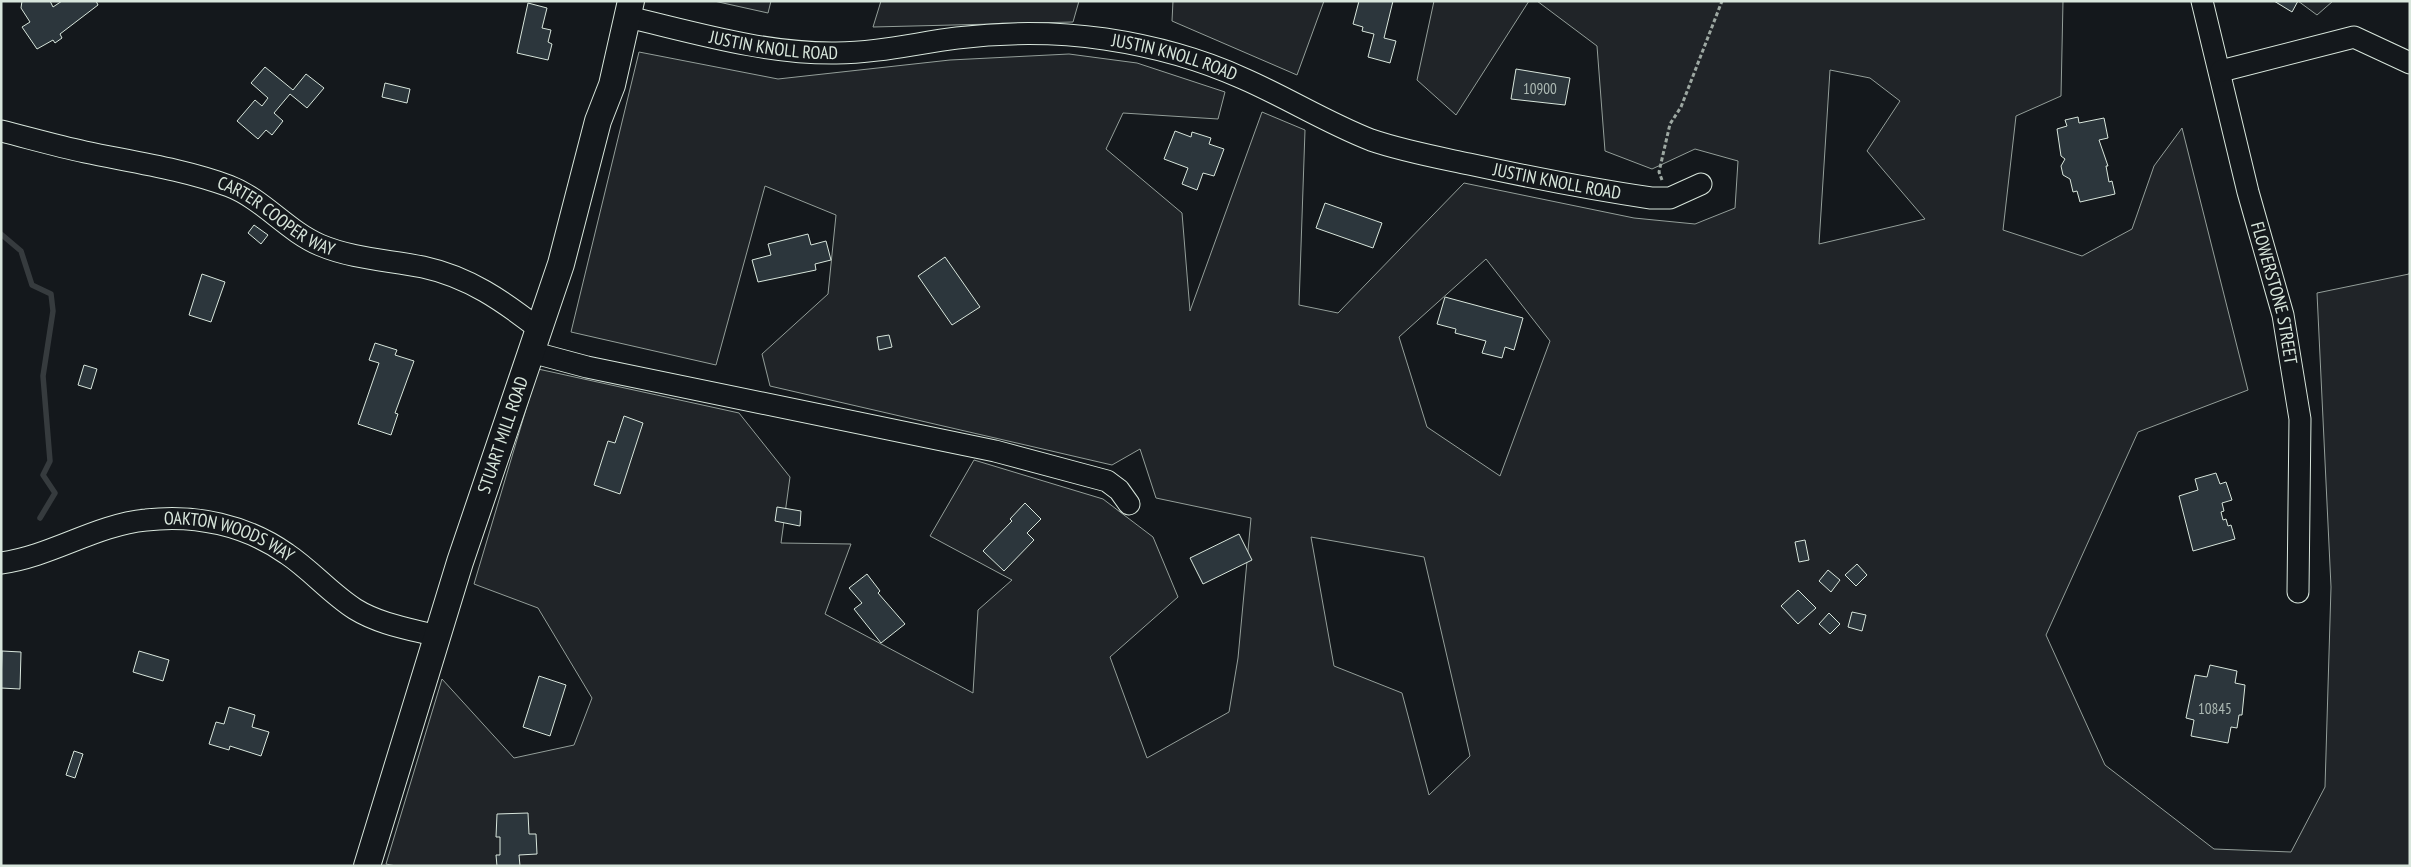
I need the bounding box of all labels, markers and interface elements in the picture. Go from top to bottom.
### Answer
street label: JUSTIN KNOLL ROAD [707,25,838,64]
street label: JUSTIN KNOLL ROAD [1109,28,1241,86]
house number: 10900 [1523,79,1557,98]
street label: JUSTIN KNOLL ROAD [1490,157,1623,204]
street label: CARTER COOPER WAY [215,171,339,261]
street label: FLOWERSTONE STREET [2246,219,2303,366]
street label: STUART MILL ROAD [472,373,533,496]
street label: OAKTON WOODS WAY [164,506,300,567]
house number: 10845 [2198,699,2232,718]

